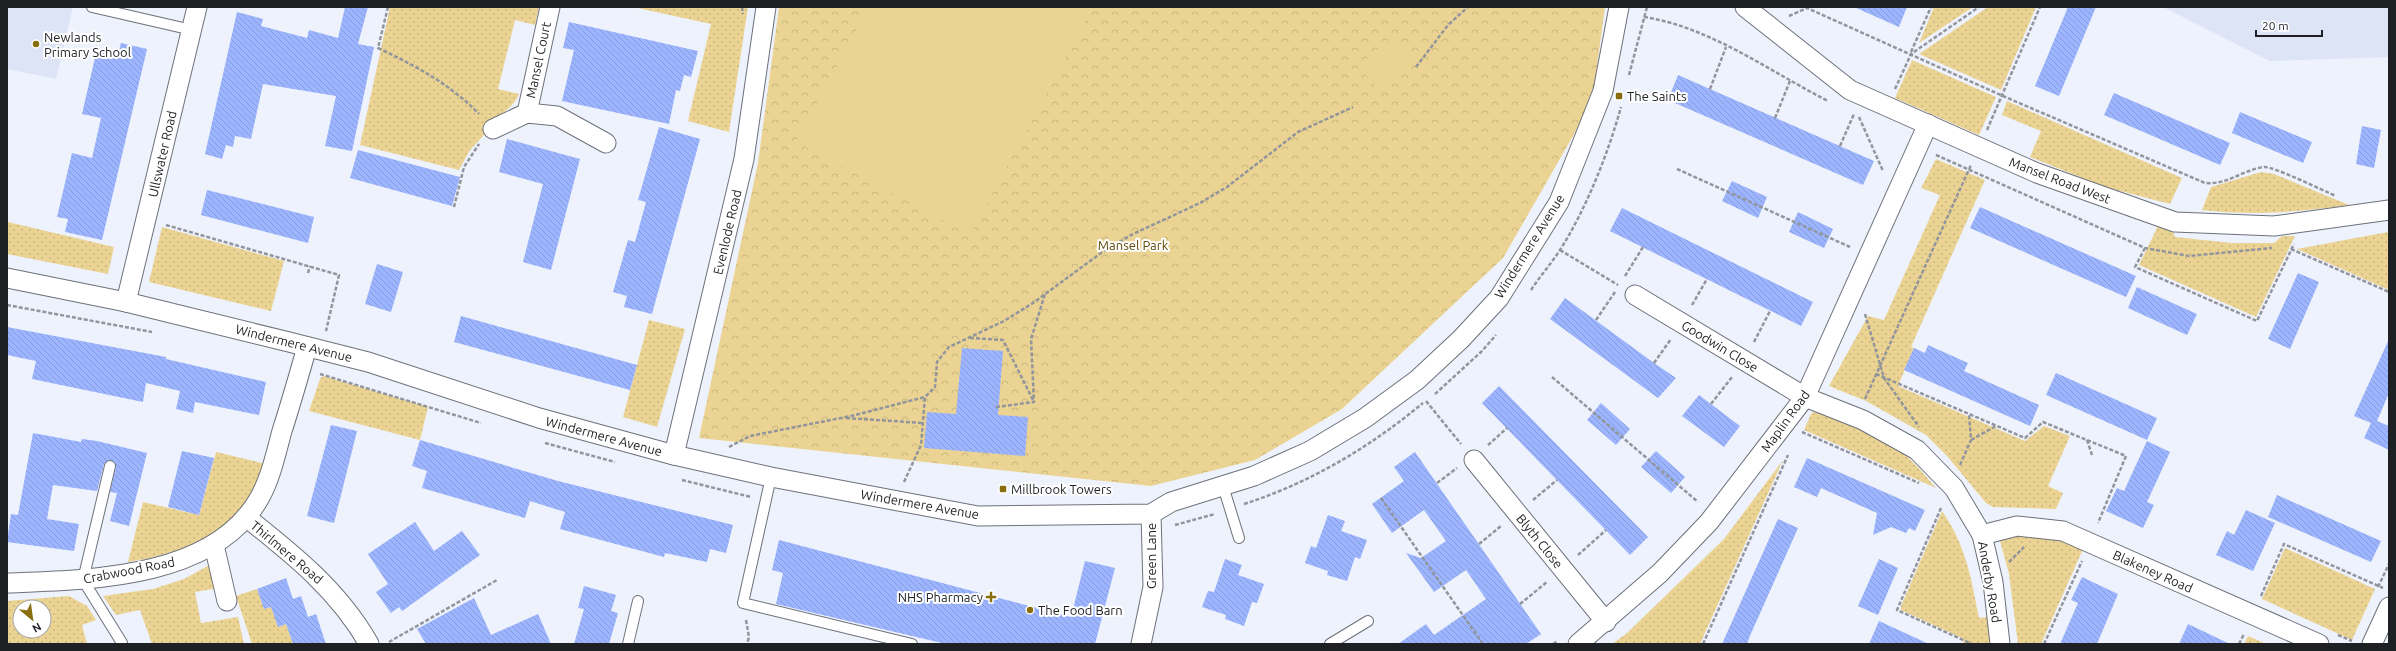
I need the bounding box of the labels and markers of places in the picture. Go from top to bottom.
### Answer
place label: Newlands Primary School [44,30,132,59]
marker: Newlands Primary School [31,39,41,49]
place label: The Saints [1627,89,1687,103]
marker: The Saints [1614,91,1624,101]
place label: Millbrook Towers [1011,482,1112,496]
marker: Millbrook Towers [998,484,1008,494]
place label: NHS Pharmacy [898,590,983,604]
marker: NHS Pharmacy [986,592,996,602]
place label: The Food Barn [1038,603,1123,617]
marker: The Food Barn [1025,605,1035,615]

